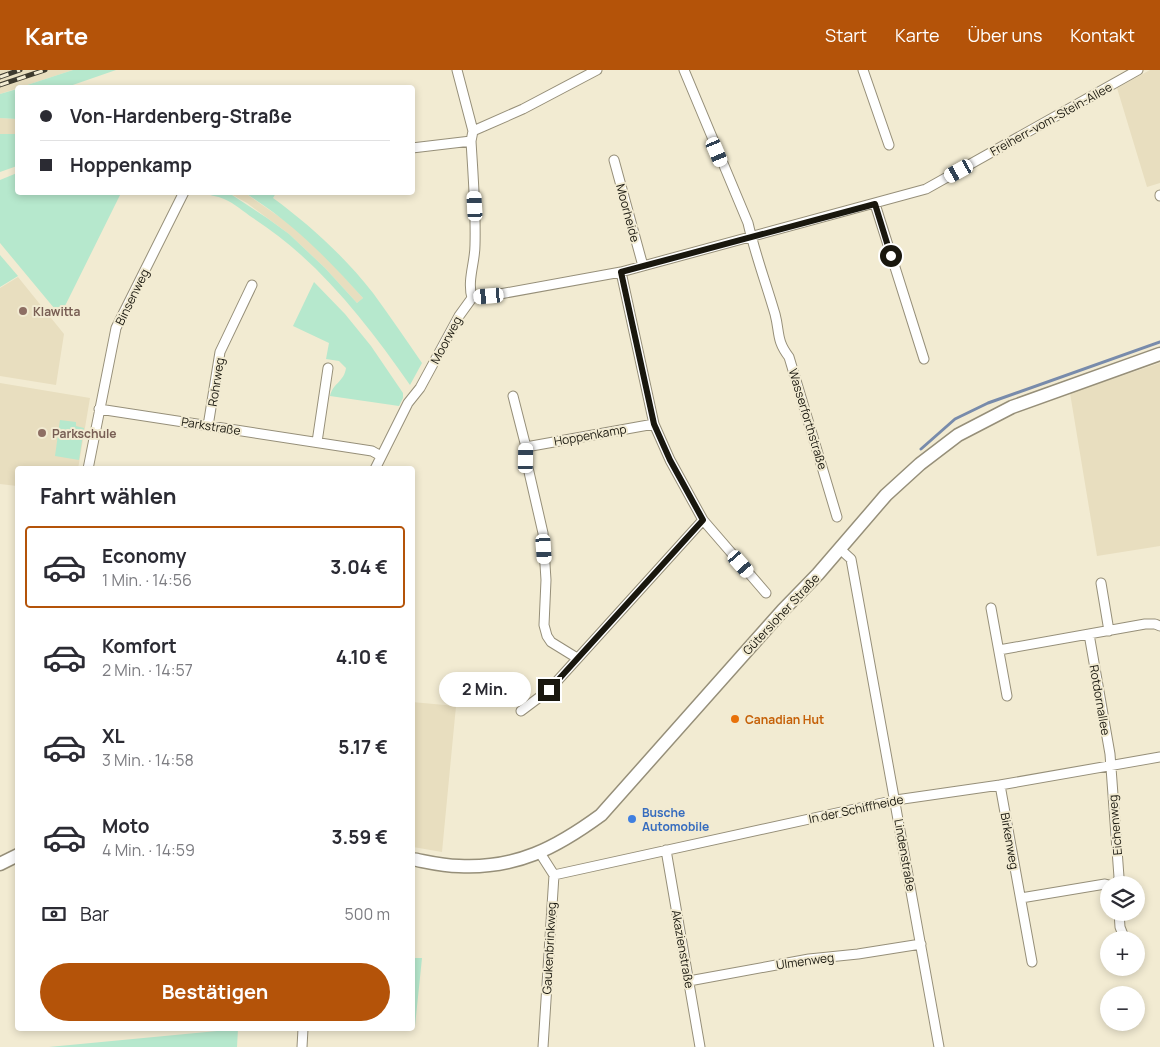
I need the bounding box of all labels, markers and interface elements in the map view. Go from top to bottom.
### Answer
text: Karte [25,19,88,52]
text: Start [825,23,867,47]
text: Karte [895,23,940,47]
text: Über uns [968,23,1042,47]
text: Kontakt [1070,23,1135,47]
street label: Freiherr-vom-Stein-Allee [987,78,1115,160]
text: Von-Hardenberg-Straße [70,103,292,129]
car [704,135,729,169]
text: Hoppenkamp [70,152,192,178]
car [942,157,975,185]
street label: Moorheide [612,182,644,244]
car [466,191,483,221]
route start [880,245,902,267]
street label: Binsenweg [111,266,153,328]
car [473,287,504,305]
place label: Klawitta [33,303,80,320]
marker: Klawitta [17,305,29,317]
street label: Moorweg [426,313,466,367]
street label: Rohrweg [204,356,228,408]
street label: Wasserforthstraße [785,366,831,472]
street label: Parkstraße [180,413,242,439]
street label: Hoppenkamp [552,420,628,450]
place label: Parkschule [52,425,117,442]
marker: Parkschule [36,427,48,439]
car [518,443,533,473]
text: Fahrt wählen [40,481,177,511]
car [535,534,552,564]
text: Economy [102,543,186,569]
icon: car [42,545,87,590]
car [725,548,756,580]
text: 3.04 € [330,554,388,580]
text: 1 Min. · 14:56 [102,569,192,591]
street label: Gütersloher Straße [739,570,823,658]
text: Komfort [102,633,177,659]
icon: car [42,635,87,680]
text: 4.10 € [336,644,388,670]
text: 2 Min. · 14:57 [102,659,193,681]
street label: Rotdornallee [1085,663,1115,737]
callout: 2 Min. [439,672,532,708]
text: 2 Min. [462,678,508,700]
route end [538,679,560,701]
place label: Canadian Hut [745,711,824,728]
marker: Canadian Hut [729,713,741,725]
text: XL [102,723,125,749]
icon: car [42,725,87,770]
text: 5.17 € [338,734,388,760]
text: 3 Min. · 14:58 [102,749,194,771]
street label: In der Schiffheide [807,791,905,827]
street label: Eichenweg [1104,794,1126,856]
place label: Busche Automobile [642,804,709,835]
street label: Birkenweg [997,811,1023,871]
text: Moto [102,813,149,839]
marker: Busche Automobile [626,813,638,825]
icon: car [42,815,87,860]
street label: Lindenstraße [890,818,920,892]
text: 3.59 € [331,824,388,850]
text: 4 Min. · 14:59 [102,839,195,861]
map controls [1100,876,1145,1031]
button: layers [1100,876,1145,921]
icon: cash [40,900,68,928]
text: Bar [80,901,109,927]
street label: Gaukenbrinkweg [538,901,560,995]
text: 500 m [344,903,390,925]
street label: Akazienstraße [668,908,698,990]
button: + [1100,931,1145,976]
street label: Ulmenweg [775,949,835,973]
button: Bestätigen [40,963,390,1021]
button: − [1100,986,1145,1031]

